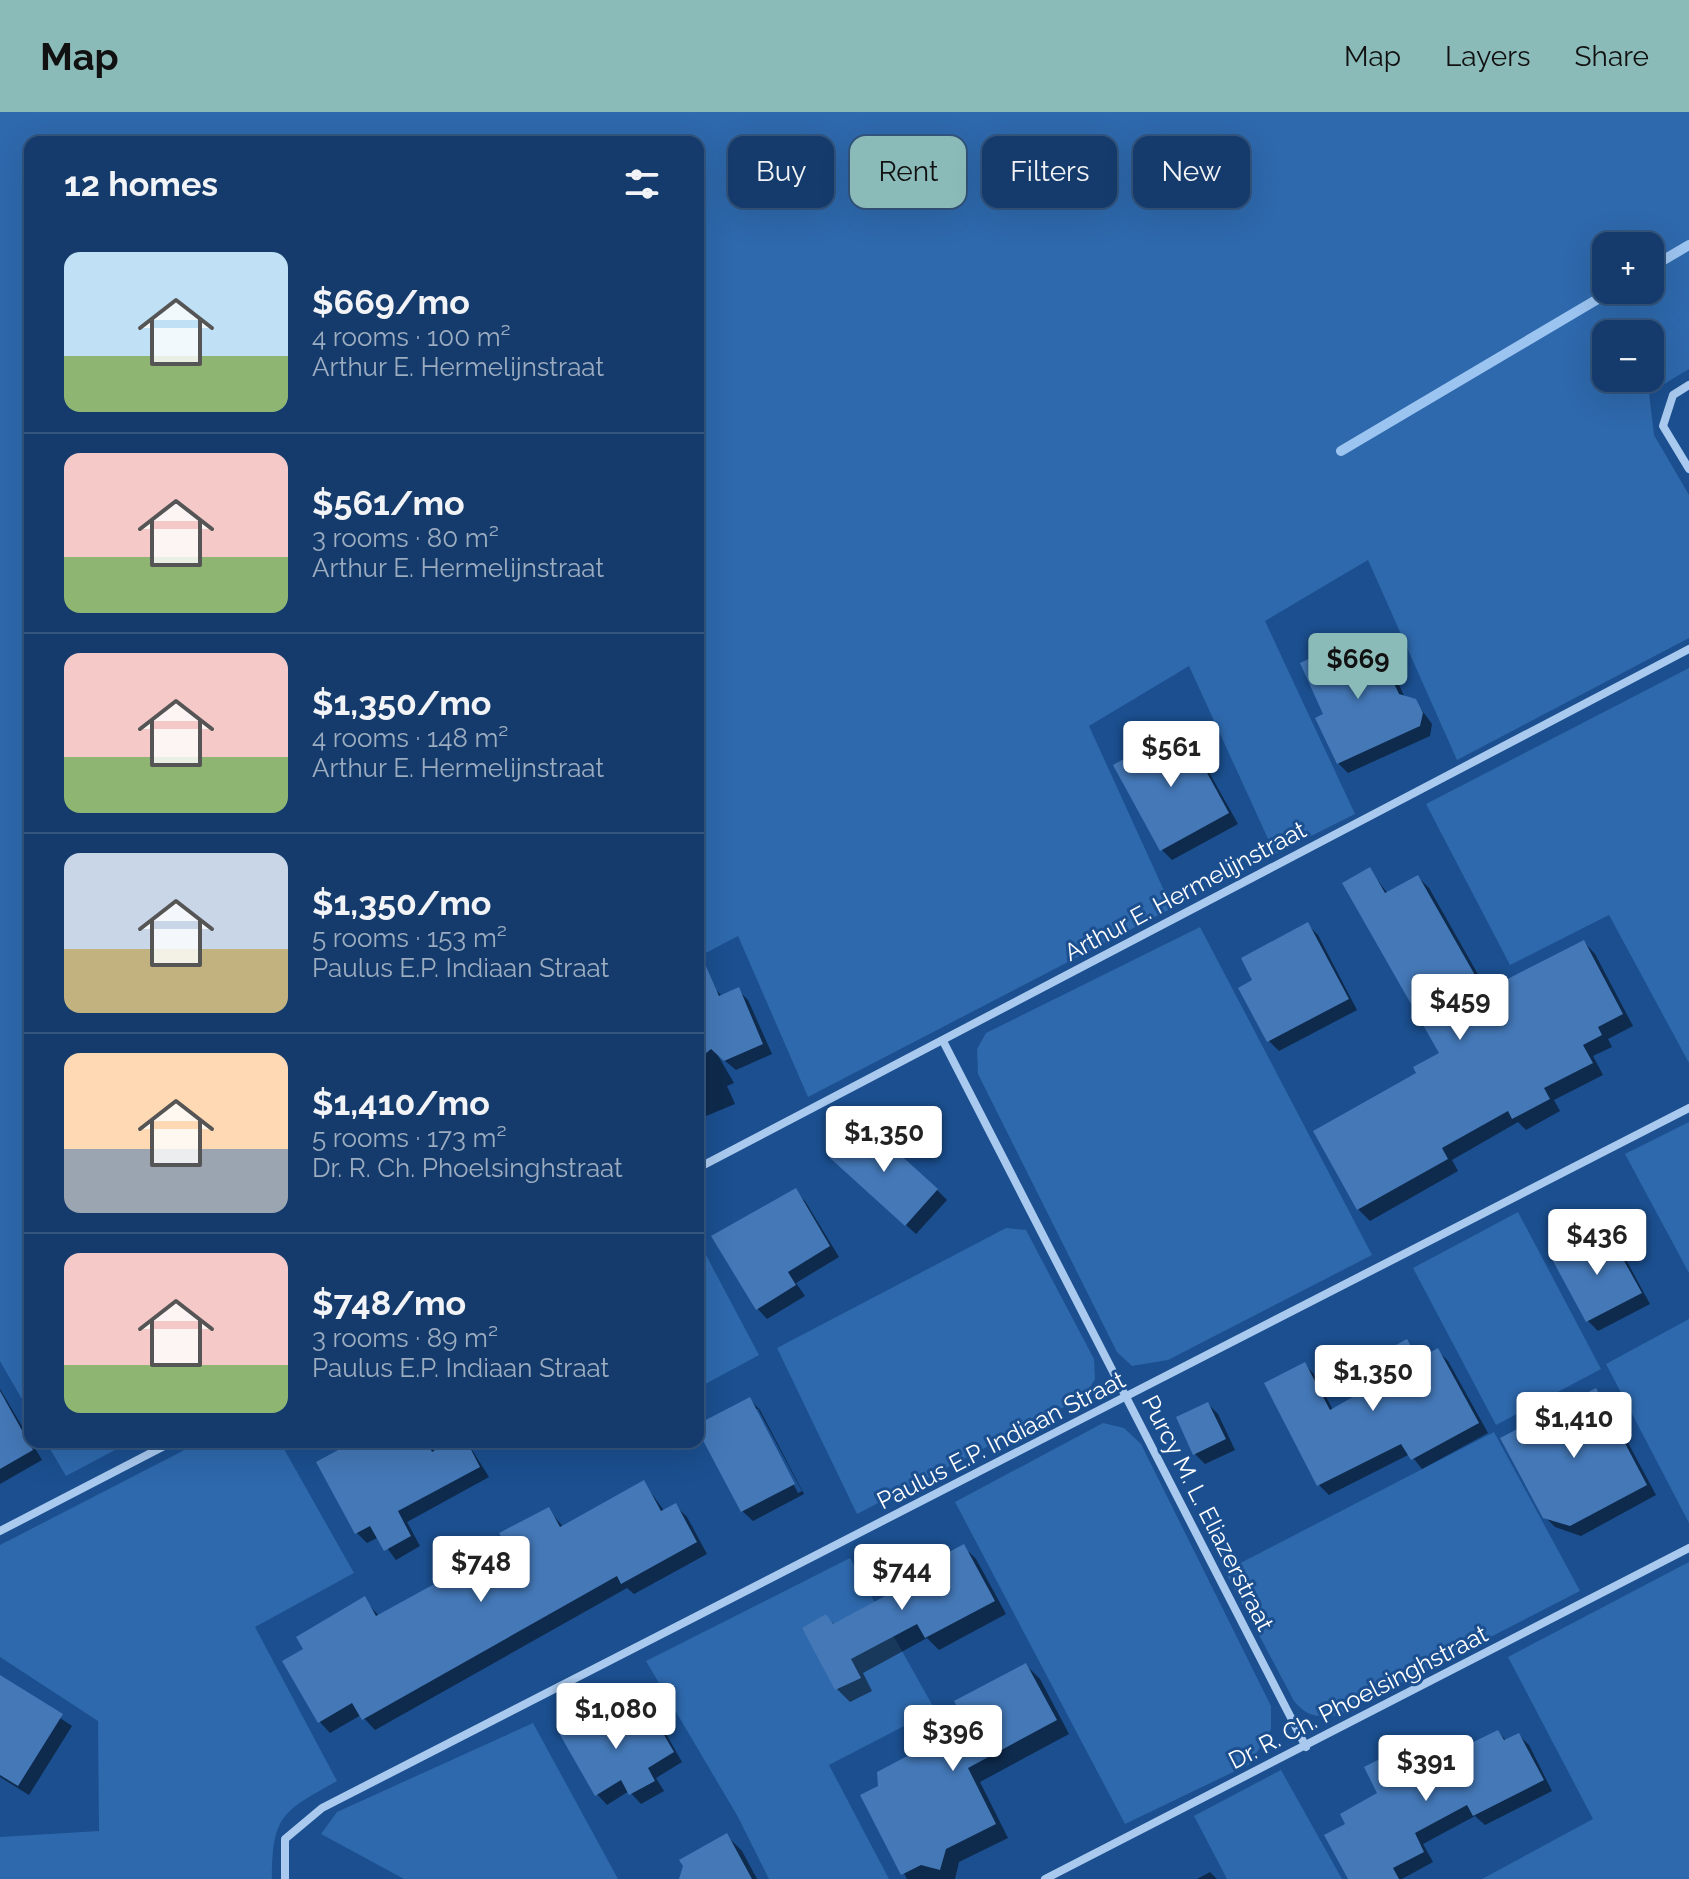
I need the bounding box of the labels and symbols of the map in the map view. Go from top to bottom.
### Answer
pin: $669 [1311,633,1405,701]
pin: $561 [1124,721,1218,789]
street label: Arthur E. Hermelijnstraat [1059,815,1311,967]
pin: $459 [1413,974,1507,1042]
pin: $1,350 [819,1106,949,1174]
pin: $436 [1550,1209,1644,1277]
pin: $1,350 [1308,1345,1438,1413]
street label: Paulus E.P. Indiaan Straat [872,1365,1130,1515]
street label: Purcy M. L. Eliazerstraat [1136,1390,1280,1636]
pin: $1,410 [1509,1392,1639,1460]
pin: $748 [434,1536,528,1604]
pin: $744 [855,1544,949,1612]
street label: Dr. R. Ch. Phoelsinghstraat [1224,1619,1492,1775]
pin: $1,080 [551,1683,681,1751]
pin: $396 [906,1705,1000,1773]
pin: $391 [1379,1735,1473,1803]

